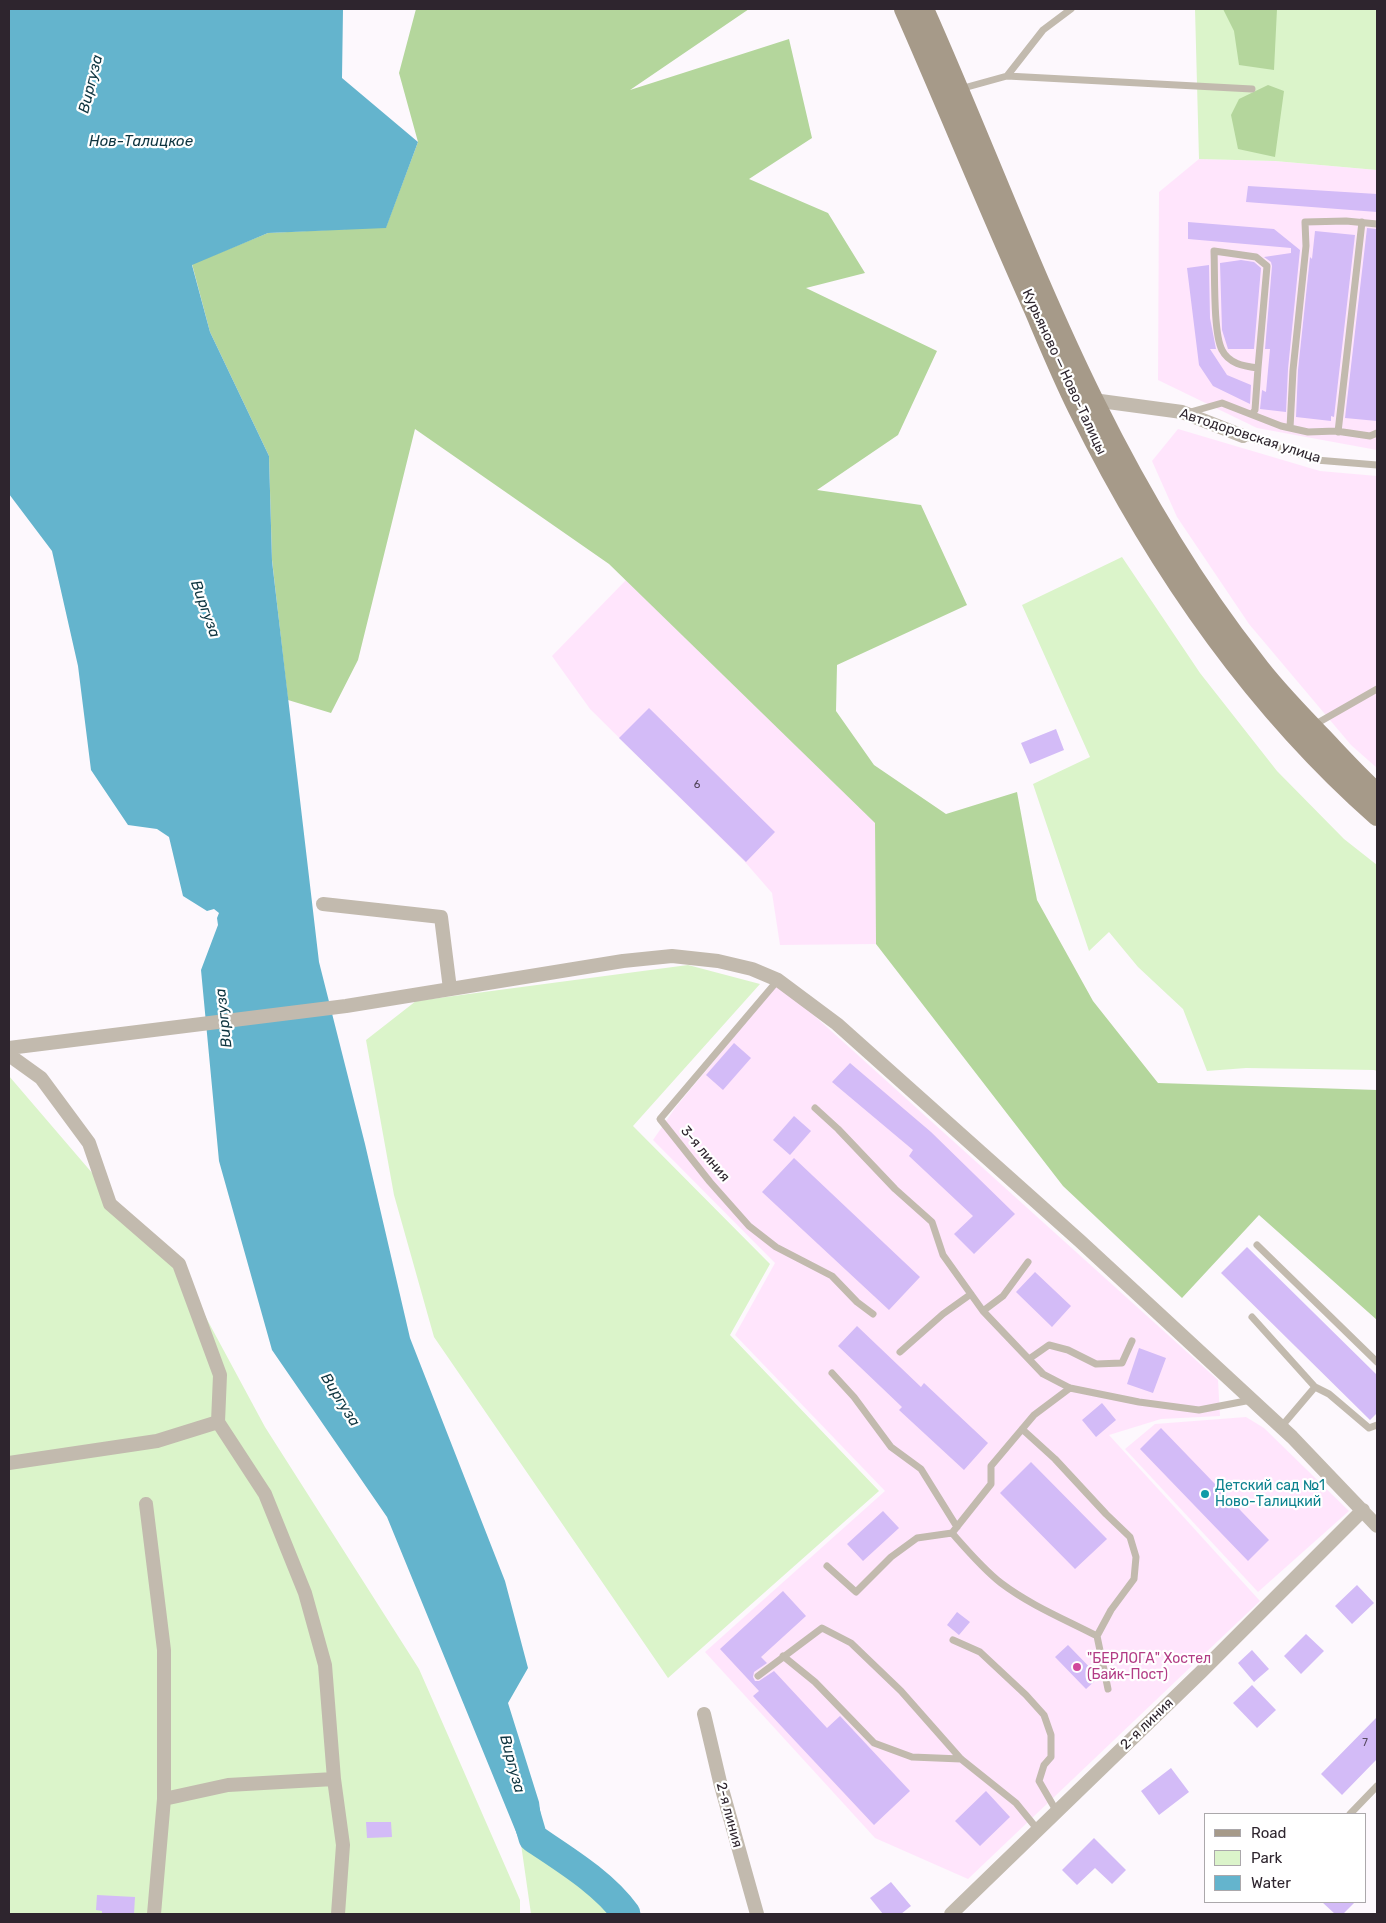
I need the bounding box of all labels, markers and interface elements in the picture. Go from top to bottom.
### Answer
water label: Виргуза [75,53,107,115]
water label: Нов-Талицкое [89,133,193,151]
street label: Курьяново — Ново-Талицы [1018,287,1110,457]
street label: Автодоровская улица [1177,405,1323,467]
water label: Виргуза [186,578,224,640]
house number: 6 [694,778,700,792]
water label: Виргуза [212,987,236,1049]
street label: 3-я линия [677,1123,733,1185]
water label: Виргуза [317,1370,363,1430]
place label: Детский сад №1 Ново-Талицкий [1215,1478,1325,1510]
marker: Детский сад №1 Ново-Талицкий [1199,1488,1211,1500]
place label: "БЕРЛОГА" Хостел (Байк-Пост) [1087,1651,1211,1684]
marker: "БЕРЛОГА" Хостел (Байк-Пост) [1071,1661,1083,1673]
street label: 2-я линия [1117,1695,1177,1753]
water label: Виргуза [496,1733,528,1795]
house number: 7 [1362,1736,1368,1750]
street label: 2-я линия [712,1780,746,1850]
legend [1204,1813,1366,1903]
text: Road [1251,1824,1287,1842]
text: Park [1251,1849,1282,1867]
text: Water [1251,1874,1291,1892]

